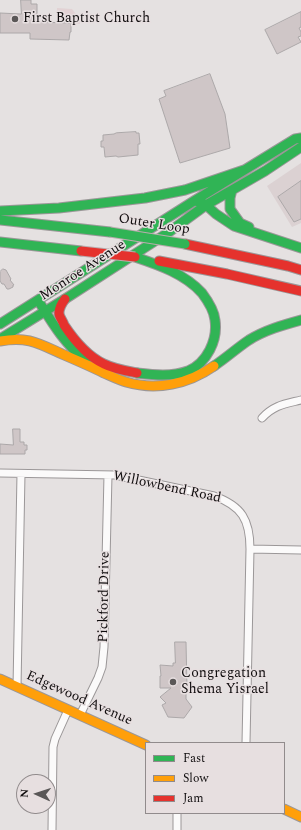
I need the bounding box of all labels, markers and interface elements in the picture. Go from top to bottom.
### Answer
place label: First Baptist Church [23,11,150,27]
marker: First Baptist Church [10,14,20,24]
street label: Outer Loop [117,211,191,239]
street label: Monroe Avenue [37,237,129,305]
street label: Willowbend Road [111,468,223,508]
street label: Pickford Drive [96,551,114,643]
place label: Congregation Shema Yisrael [181,666,269,698]
street label: Edgewood Avenue [23,668,135,730]
marker: Congregation Shema Yisrael [168,677,178,687]
legend [145,742,285,814]
text: Fast [183,749,205,768]
text: Slow [183,769,208,788]
north arrow [16,774,56,814]
text: N [16,788,33,798]
text: Jam [183,789,204,808]

